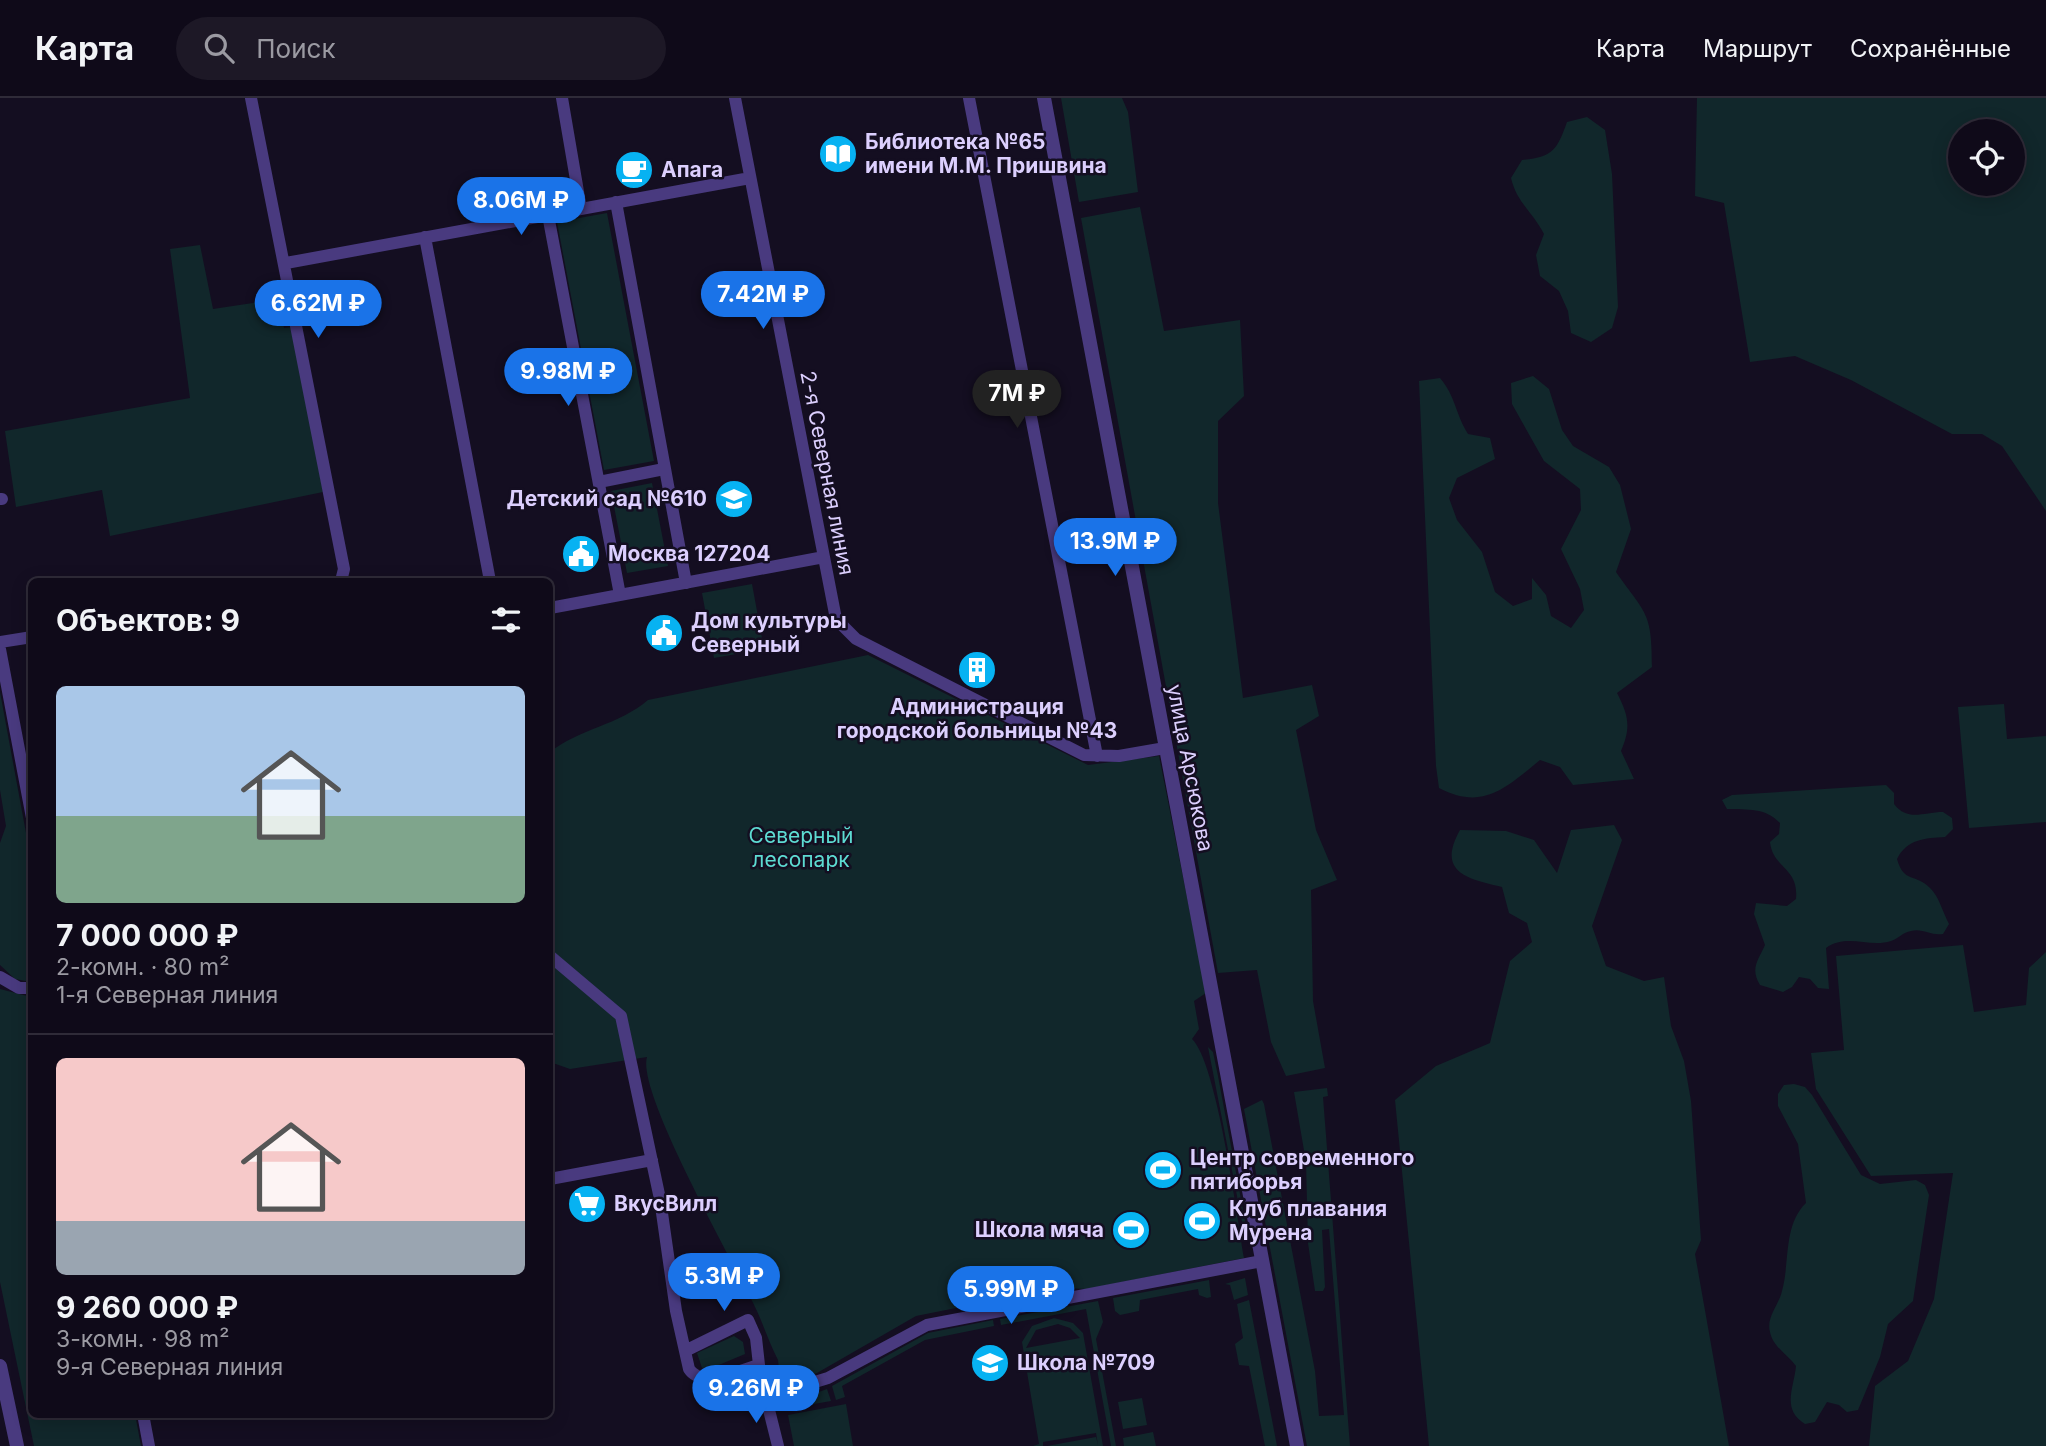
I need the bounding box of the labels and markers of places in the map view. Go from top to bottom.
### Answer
place label: Библиотека №65 имени М.М. Пришвина [865,129,1107,178]
library icon: Библиотека №65 имени М.М. Пришвина [817,133,859,175]
cafe icon: Апага [613,149,655,191]
place label: Апага [661,157,723,182]
pin: 8.06M ₽ [456,178,586,237]
pin: 7.42M ₽ [698,272,828,331]
pin: 6.62M ₽ [253,280,383,340]
pin: 9.98M ₽ [503,348,633,408]
pin: 7M ₽ [976,370,1058,430]
school or university icon: Детский сад №610 [713,478,755,520]
place label: Детский сад №610 [507,486,707,511]
pin: 13.9M ₽ [1050,518,1180,578]
public building icon: Москва 127204 [560,533,602,575]
place label: Москва 127204 [608,541,770,566]
place label: Дом культуры Северный [691,608,847,657]
public building icon: Дом культуры Северный [643,612,685,654]
building icon: Администрация городской больницы №43 [956,649,998,691]
place label: Администрация городской больницы №43 [837,694,1117,743]
place label: Центр современного пятиборья [1190,1145,1414,1194]
sports icon: Центр современного пятиборья [1142,1149,1184,1191]
supermarket icon: ВкусВилл [566,1183,608,1225]
place label: ВкусВилл [614,1191,717,1216]
place label: Клуб плавания Мурена [1229,1196,1387,1245]
sports icon: Клуб плавания Мурена [1181,1200,1223,1242]
sports icon: Школа мяча [1110,1209,1152,1251]
place label: Школа мяча [975,1217,1104,1242]
pin: 5.3M ₽ [667,1254,781,1313]
pin: 5.99M ₽ [946,1266,1076,1326]
school or university icon: Школа №709 [969,1342,1011,1384]
place label: Школа №709 [1017,1350,1155,1375]
pin: 9.26M ₽ [691,1366,821,1425]

